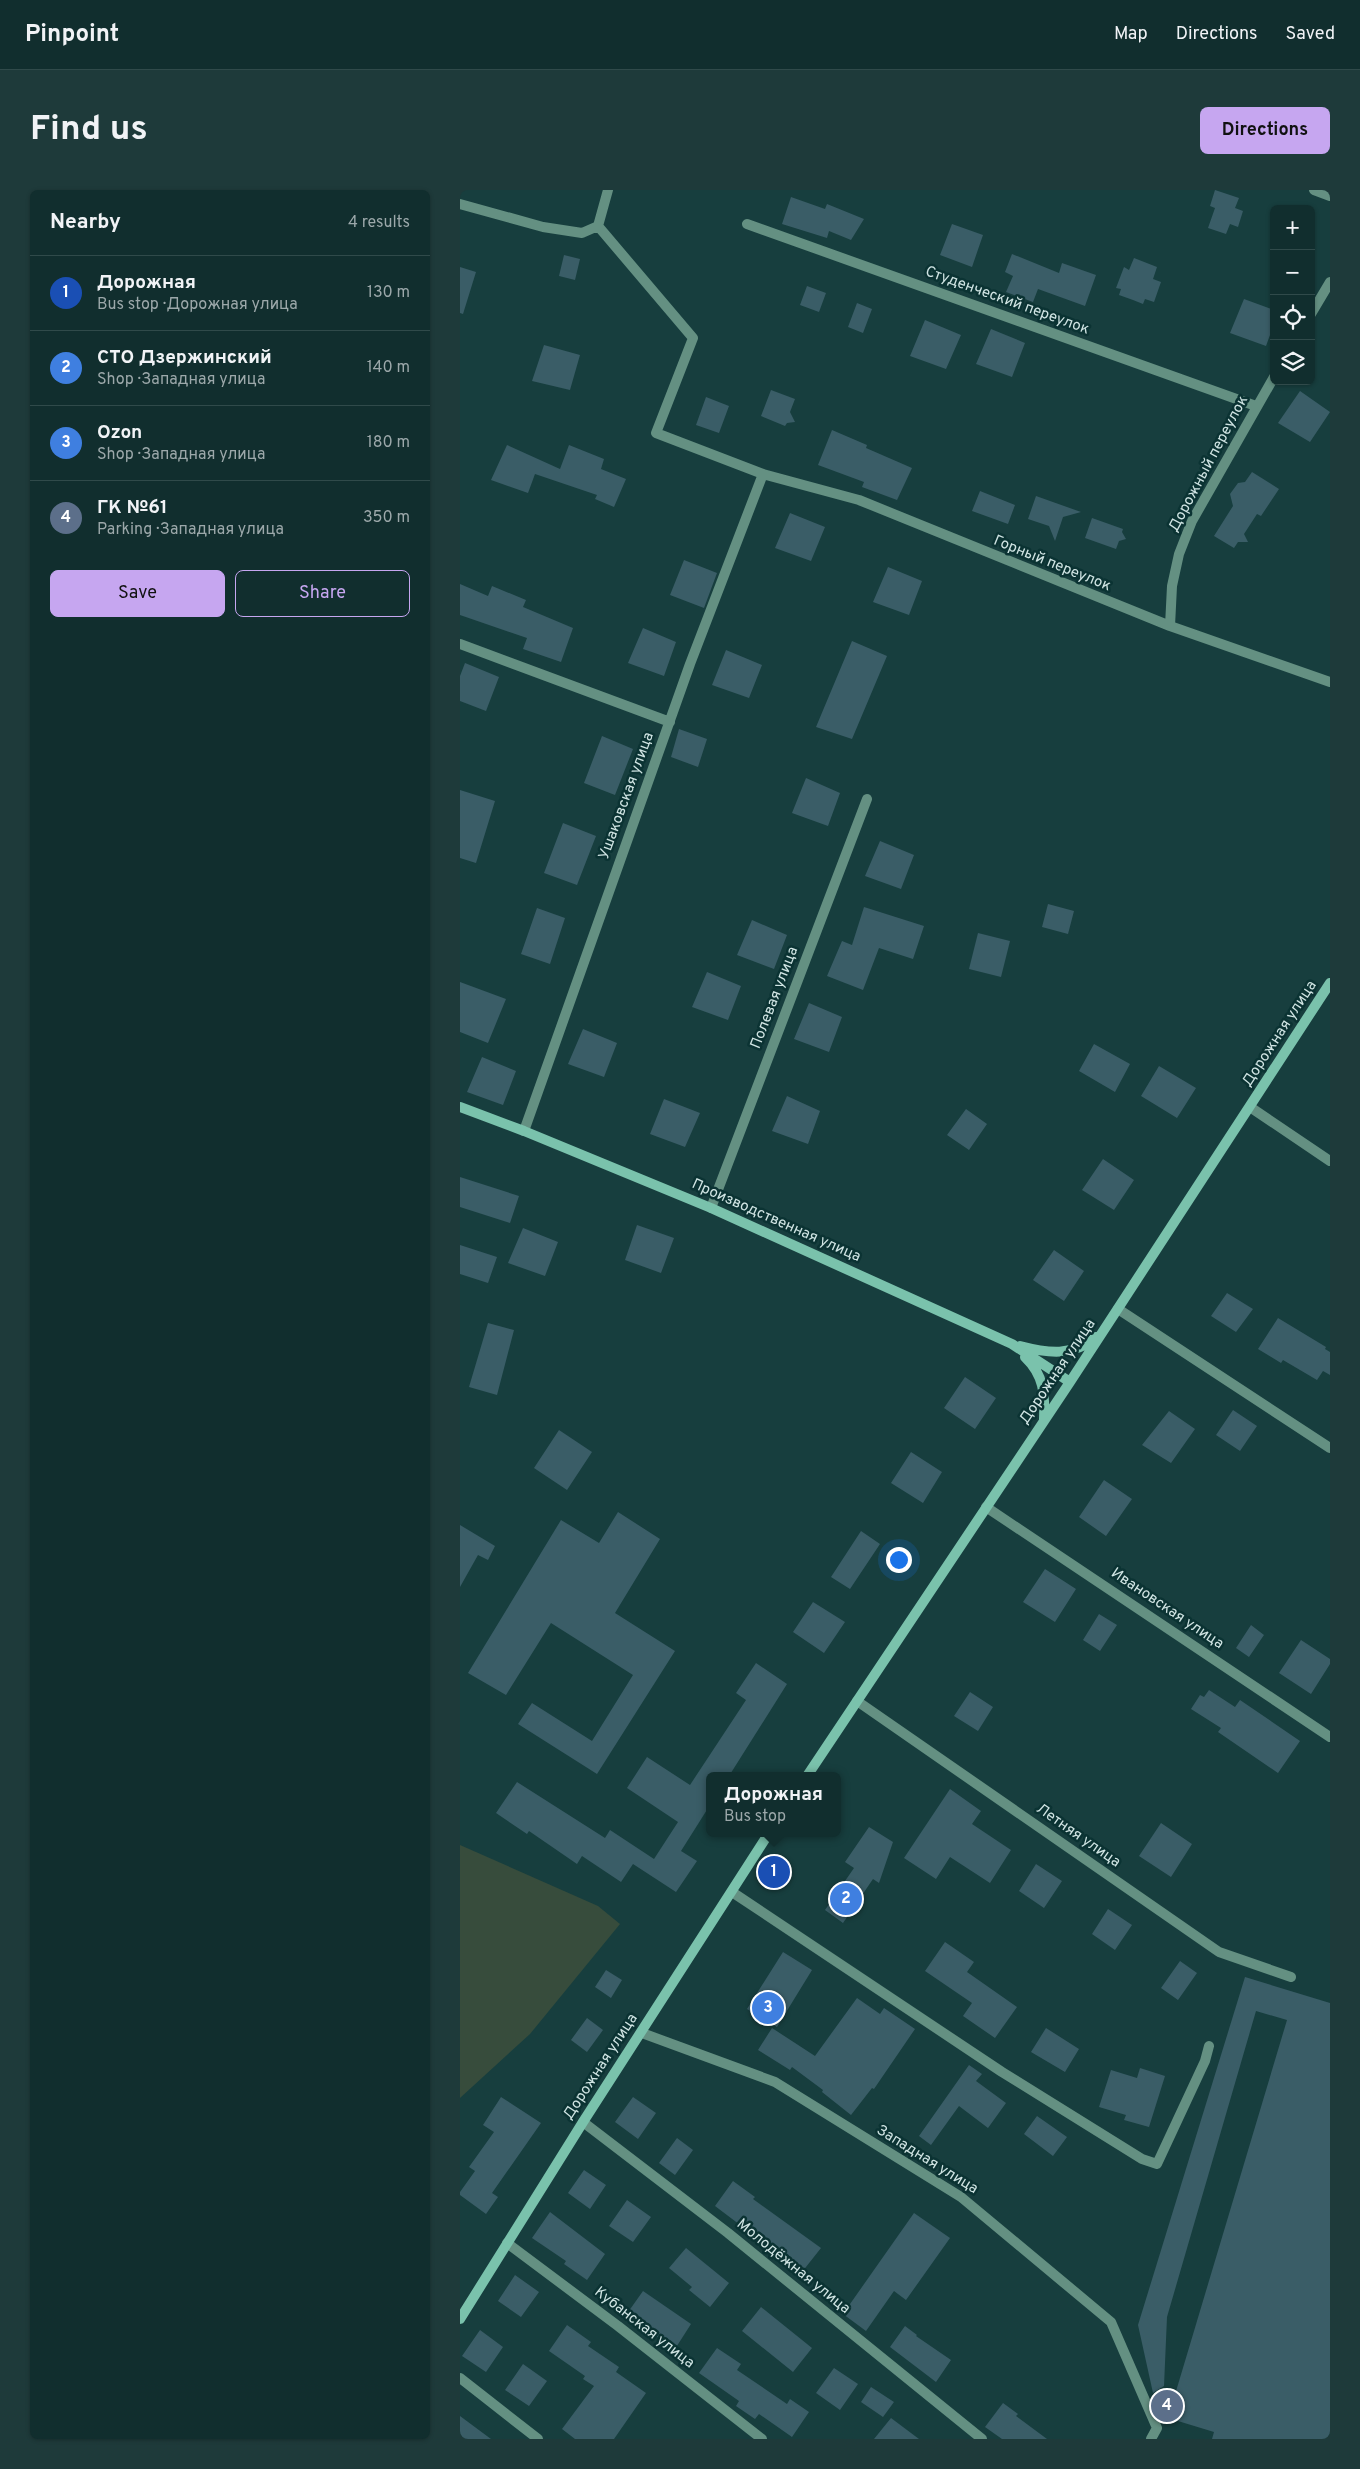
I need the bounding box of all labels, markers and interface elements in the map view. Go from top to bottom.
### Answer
text: Pinpoint [25,20,119,50]
text: Map [1114,23,1148,46]
text: Directions [1176,23,1258,46]
text: Saved [1286,23,1335,46]
button: Directions [1200,107,1330,154]
text: Find us [30,108,148,152]
map controls [1270,205,1315,385]
button: + [1270,205,1315,250]
text: Nearby [50,209,121,236]
text: 4 results [348,213,410,233]
button: − [1270,250,1315,295]
street label: Студенческий переулок [922,262,1092,340]
text: Дорожная [97,271,196,295]
text: 1 [63,283,69,303]
text: 130 m [367,283,410,303]
text: Bus stop · Дорожная улица [97,295,298,315]
button: locate [1270,295,1315,340]
button: layers [1270,340,1315,385]
text: СТО Дзержинский [97,346,272,370]
text: 2 [61,358,71,378]
text: 140 m [367,358,410,378]
text: Shop · Западная улица [97,370,265,390]
street label: Дорожный переулок [1165,393,1253,535]
text: Ozon [97,421,142,445]
text: 3 [61,433,71,453]
text: 180 m [367,433,410,453]
text: Shop · Западная улица [97,445,265,465]
text: ГК №61 [97,496,168,520]
text: 4 [61,508,71,528]
text: 350 m [363,508,410,528]
text: Parking · Западная улица [97,520,284,540]
street label: Горный переулок [991,532,1113,596]
button: Save [50,570,225,617]
button: Share [235,570,410,617]
street label: Ушаковская улица [595,730,659,862]
street label: Полевая улица [747,944,803,1052]
street label: Дорожная улица [1239,977,1321,1091]
street label: Производственная улица [688,1175,864,1267]
street label: Дорожная улица [1016,1316,1100,1428]
your location [886,1547,912,1573]
street label: Ивановская улица [1107,1564,1227,1654]
popup [706,1772,841,1837]
text: Дорожная [724,1783,823,1807]
street label: Летняя улица [1032,1800,1124,1872]
text: Bus stop [724,1807,786,1827]
pin: 1 [758,1853,790,1891]
pin: 2 [830,1880,862,1918]
pin: 3 [752,1989,784,2027]
street label: Дорожная улица [560,2010,642,2124]
street label: Западная улица [873,2121,981,2199]
street label: Молодёжная улица [732,2215,854,2319]
street label: Кубанская улица [590,2283,698,2373]
pin: 4 [1151,2387,1183,2425]

